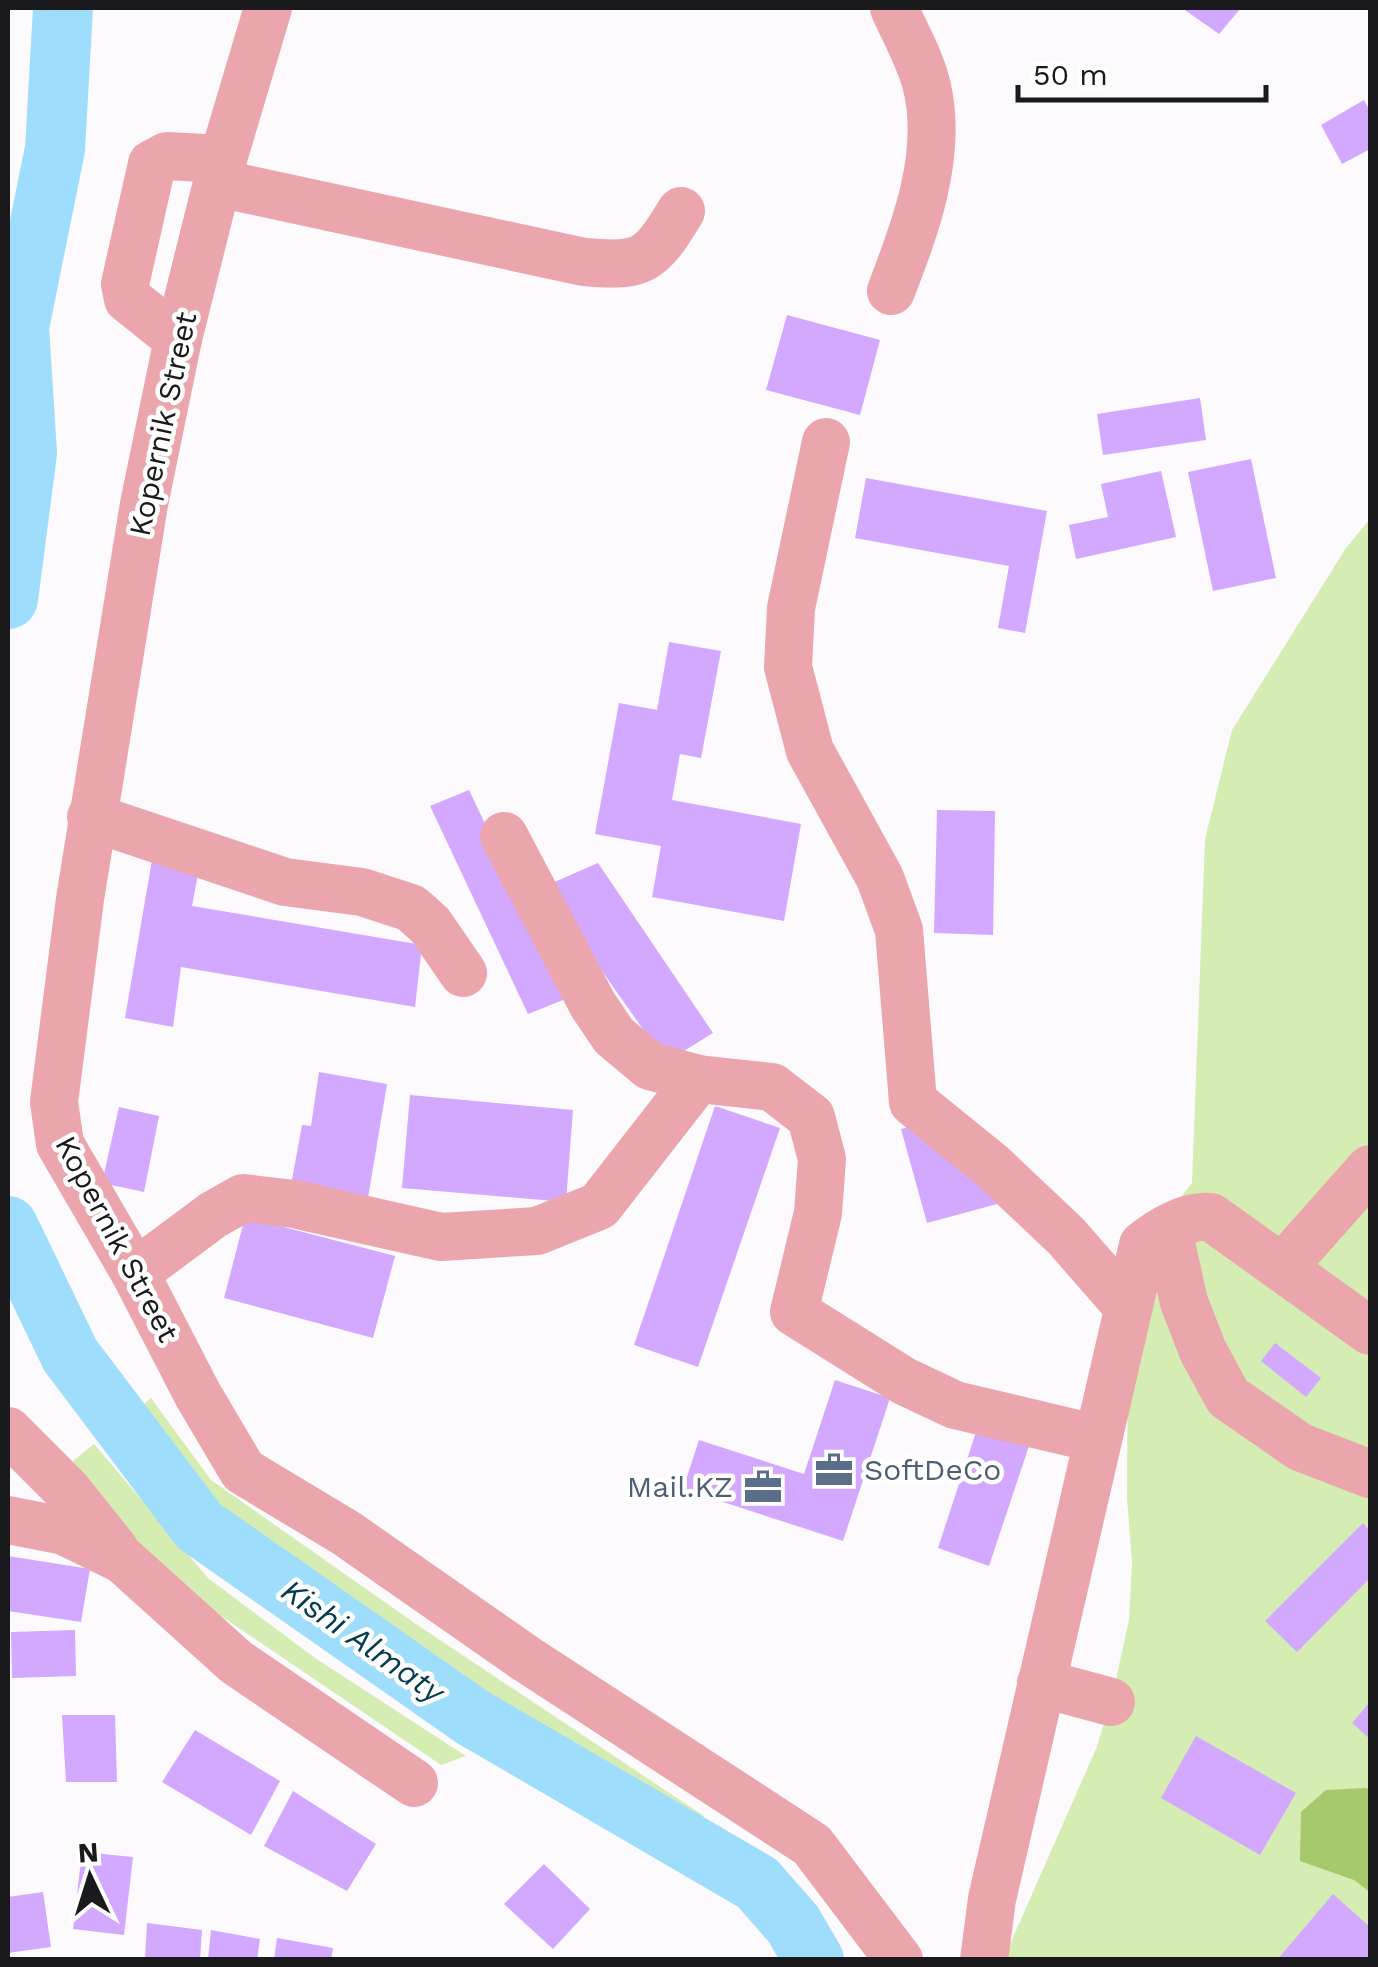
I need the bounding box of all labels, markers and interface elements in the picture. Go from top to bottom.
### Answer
scale bar [1018,40,1266,102]
text: 50 m [1033,57,1108,92]
street label: Kopernik Street [122,308,203,539]
street label: Kopernik Street [48,1130,187,1348]
office icon: SoftDeCo [813,1449,855,1491]
place label: SoftDeCo [864,1452,1001,1487]
office icon: Mail.KZ [742,1466,784,1508]
place label: Mail.KZ [627,1469,733,1504]
water label: Kіshі Almaty [274,1571,453,1712]
north arrow [40,1827,140,1927]
text: N [77,1835,100,1870]

